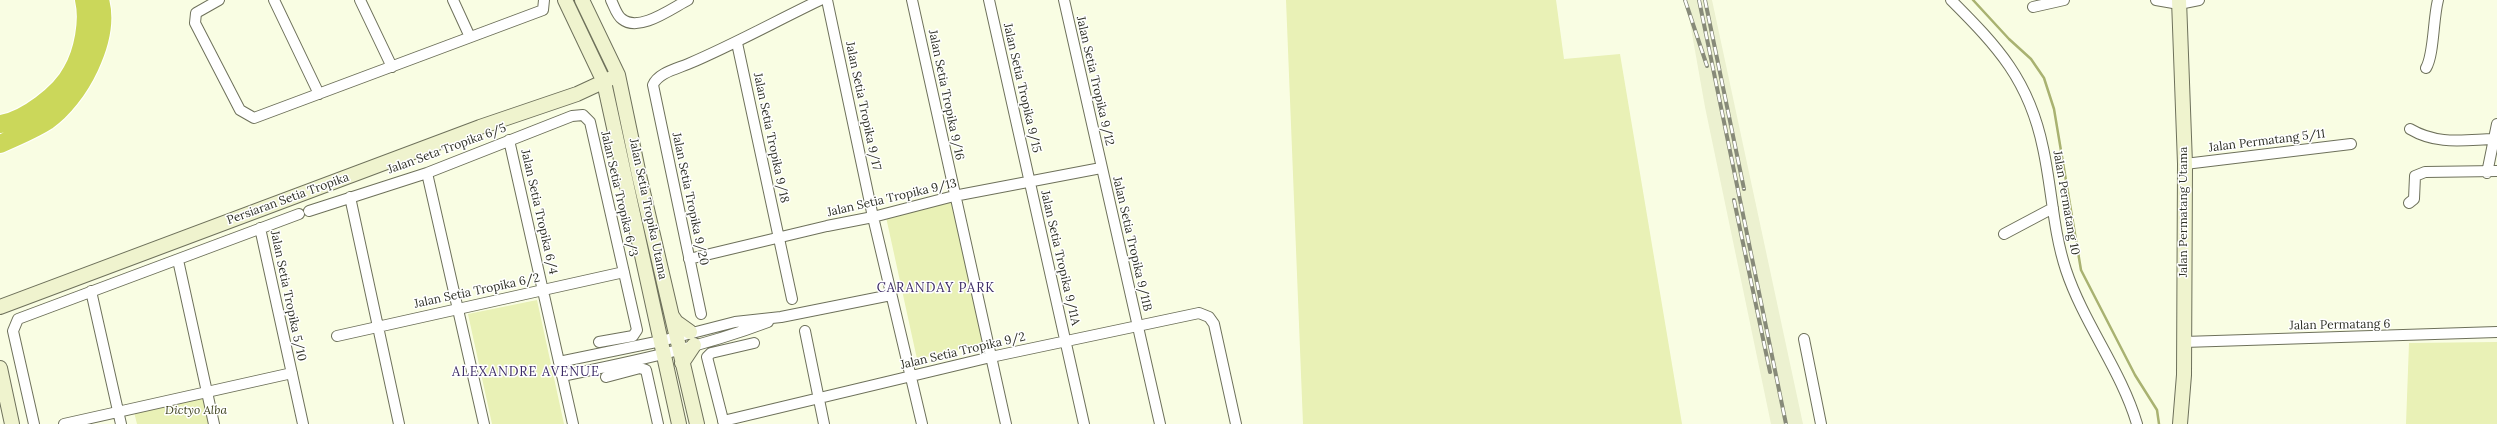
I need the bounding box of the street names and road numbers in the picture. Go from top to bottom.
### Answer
street label: Jalan Setia Tropika 9/12 [1073,15,1117,147]
street label: Jalan Setia Tropika 9/15 [1000,22,1044,154]
street label: Jalan Setia Tropika 9/16 [925,29,967,161]
street label: Jalan Setia Tropika 9/17 [842,40,884,172]
street label: Jalan Setia Tropika 9/18 [750,72,792,204]
street label: Jalan Seta Tropika 6/5 [386,121,508,177]
street label: Jalan Permatang 5/11 [2208,127,2326,155]
street label: Jalan Setia Tropika 6/3 [598,130,640,258]
street label: Jalan Setia Tropika 9/20 [669,131,711,267]
street label: Jalan Setia Tropika Utama [626,137,670,281]
street label: Jalan Permatang Utama [2177,147,2191,277]
street label: Jalan Setia Tropika 6/4 [518,148,560,276]
street label: Jalan Permatang 10 [2050,150,2082,256]
street label: Persiaran Setia Tropika [225,170,351,228]
street label: Jalan Setia Tropika 9/11B [1109,175,1155,313]
street label: Jalan Setia Tropika 9/13 [826,176,958,220]
street label: Jalan Setia Tropika 9/11A [1037,189,1083,327]
street label: Jalan Setia Tropika 5/10 [267,229,309,363]
street label: Jalan Setia Tropika 6/2 [413,271,541,311]
street label: Jalan Permatang 6 [2289,317,2391,333]
street label: Jalan Setia Tropika 9/2 [899,330,1027,372]

